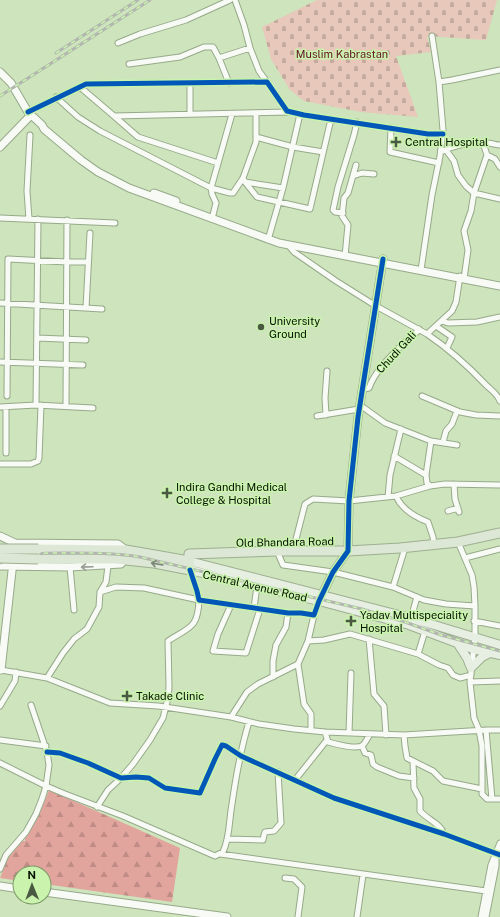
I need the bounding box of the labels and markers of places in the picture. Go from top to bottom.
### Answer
marker: Central Hospital [390,136,402,148]
place label: Central Hospital [405,136,488,148]
place label: University Ground [269,315,320,340]
marker: University Ground [256,322,266,332]
place label: Indira Gandhi Medical College & Hospital [176,481,287,506]
marker: Indira Gandhi Medical College & Hospital [161,487,173,499]
place label: Yadav Multispeciality Hospital [360,609,468,634]
marker: Yadav Multispeciality Hospital [345,615,357,627]
marker: Takade Clinic [121,690,133,702]
place label: Takade Clinic [136,690,204,702]

